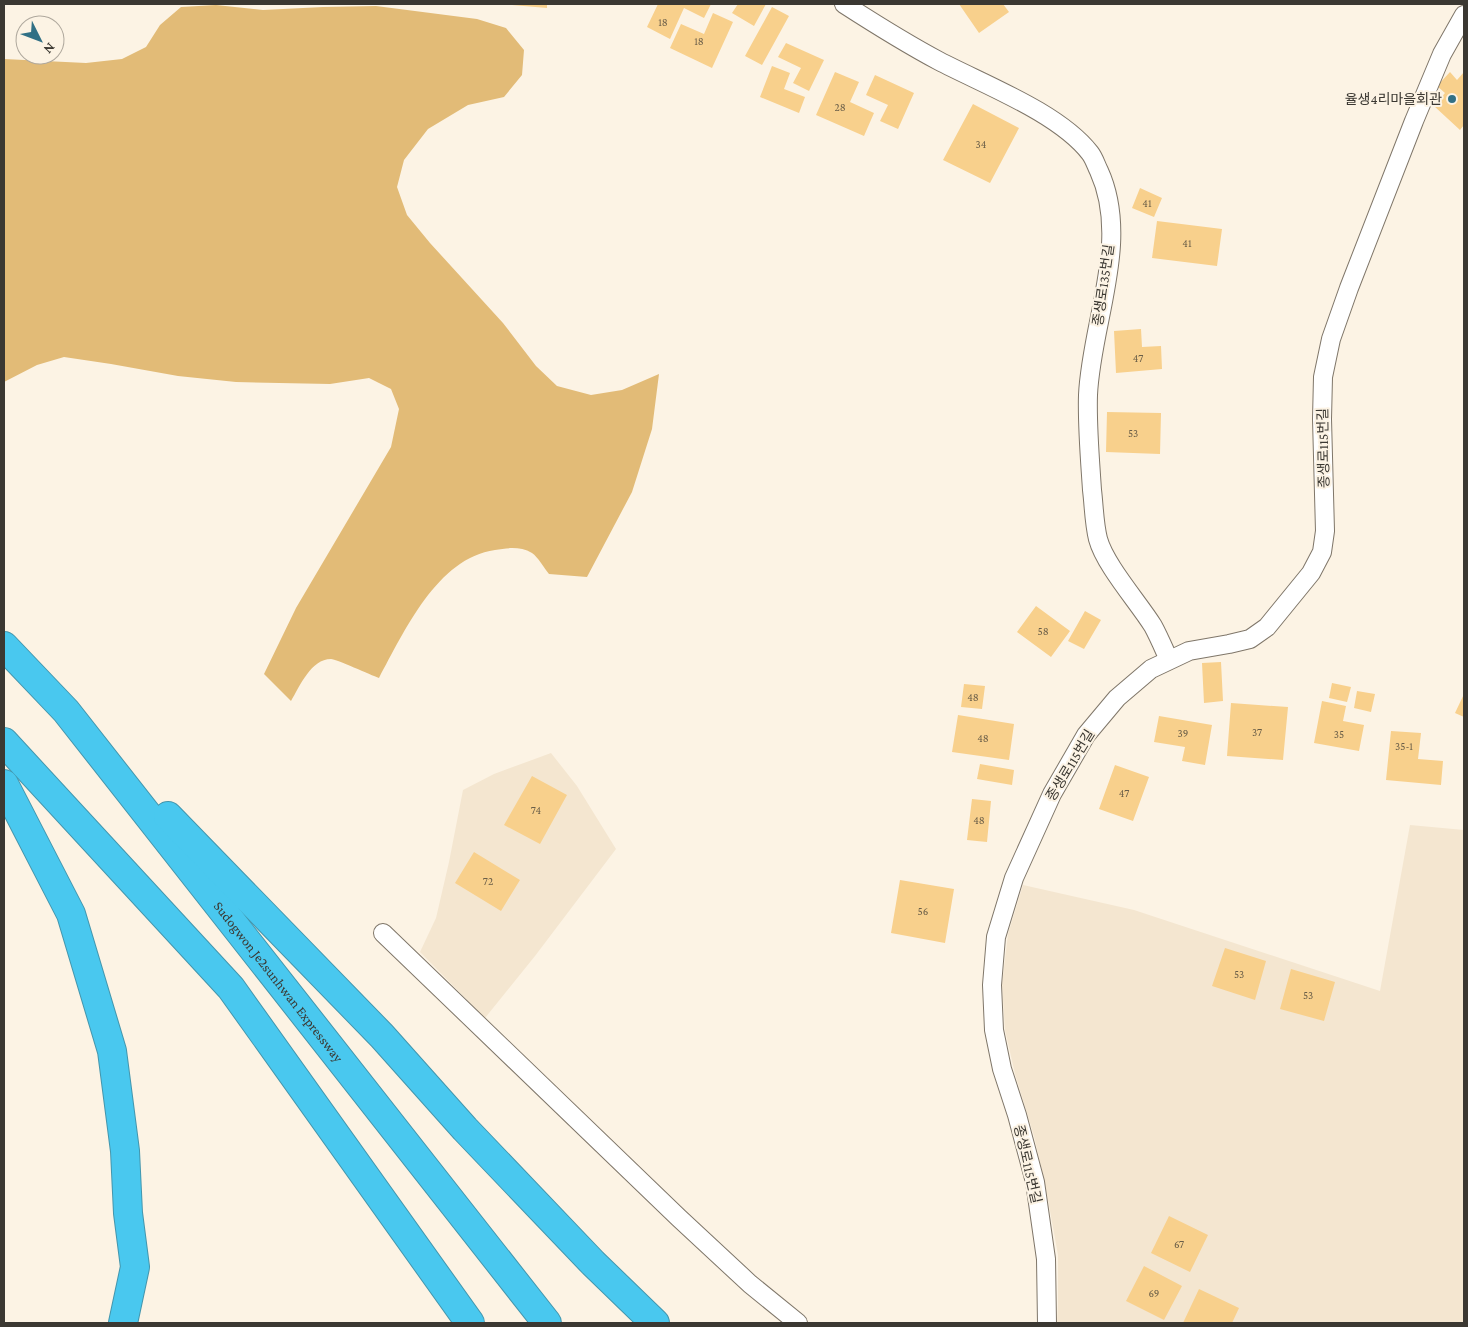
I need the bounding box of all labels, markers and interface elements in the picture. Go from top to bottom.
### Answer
north arrow [15,15,65,65]
house number: 18 [658,16,668,28]
house number: 18 [694,35,704,47]
text: N [40,40,59,58]
place label: 율생4리마을회관 [1345,91,1442,107]
marker: 율생4리마을회관 [1446,93,1458,105]
house number: 28 [834,101,846,113]
house number: 34 [976,138,987,150]
house number: 41 [1142,197,1152,209]
house number: 41 [1182,237,1192,249]
street label: 종생로135번길 [1089,243,1117,327]
house number: 47 [1133,352,1143,364]
street label: 종생로115번길 [1314,408,1332,488]
house number: 53 [1128,427,1138,439]
house number: 58 [1037,625,1049,637]
house number: 48 [967,691,979,703]
street label: 종생로115번길 [1042,726,1098,804]
house number: 37 [1252,726,1262,738]
house number: 39 [1178,727,1188,739]
house number: 35 [1334,728,1344,740]
house number: 48 [977,732,989,744]
house number: 35-1 [1395,740,1413,752]
house number: 47 [1119,787,1129,799]
house number: 74 [531,804,542,816]
house number: 48 [973,814,985,826]
house number: 72 [483,875,493,887]
street label: Sudogwon Je2sunhwan Expressway [211,898,347,1066]
house number: 56 [918,905,928,917]
house number: 53 [1234,968,1244,980]
house number: 53 [1303,989,1313,1001]
street label: 종생로115번길 [1011,1123,1045,1205]
house number: 67 [1174,1238,1184,1250]
house number: 69 [1149,1287,1159,1299]

